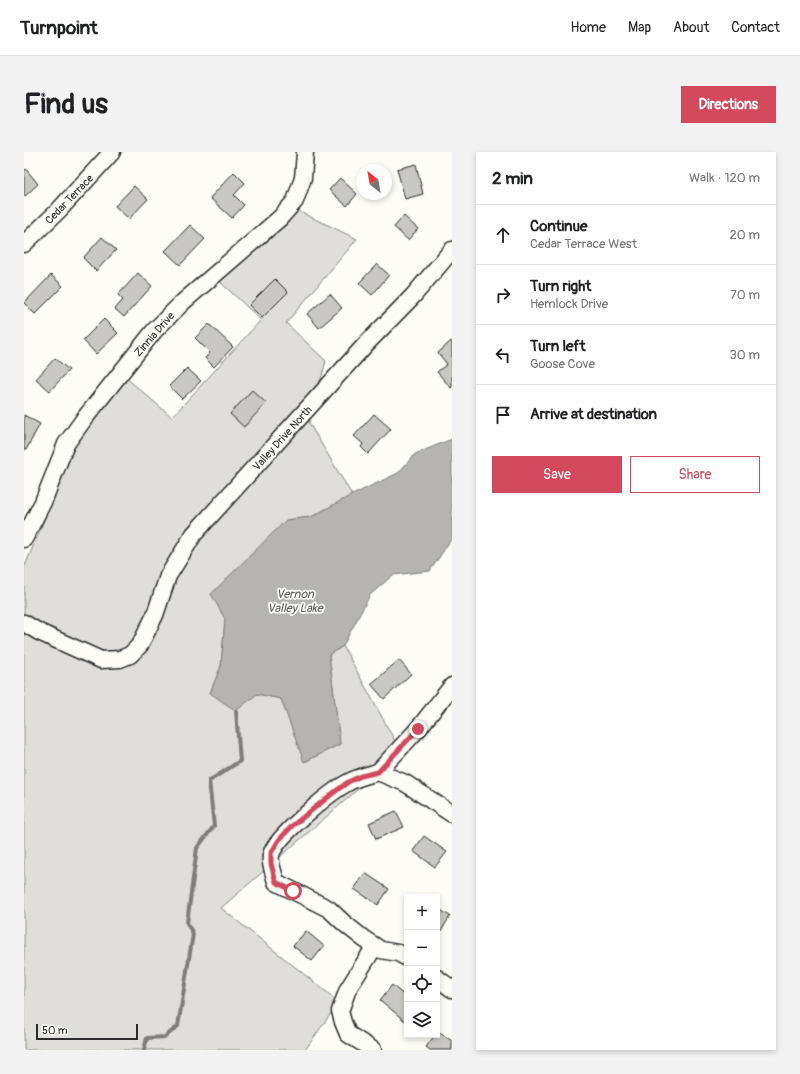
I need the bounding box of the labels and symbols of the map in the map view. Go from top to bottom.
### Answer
north arrow [356,164,392,200]
street label: Cedar Terrace [42,171,97,227]
street label: Zinnia Drive [132,309,178,359]
street label: Valley Drive North [250,403,315,473]
water label: Vernon Valley Lake [267,587,324,616]
route end [409,720,427,738]
route start [284,882,302,900]
scale bar [36,1022,138,1041]

